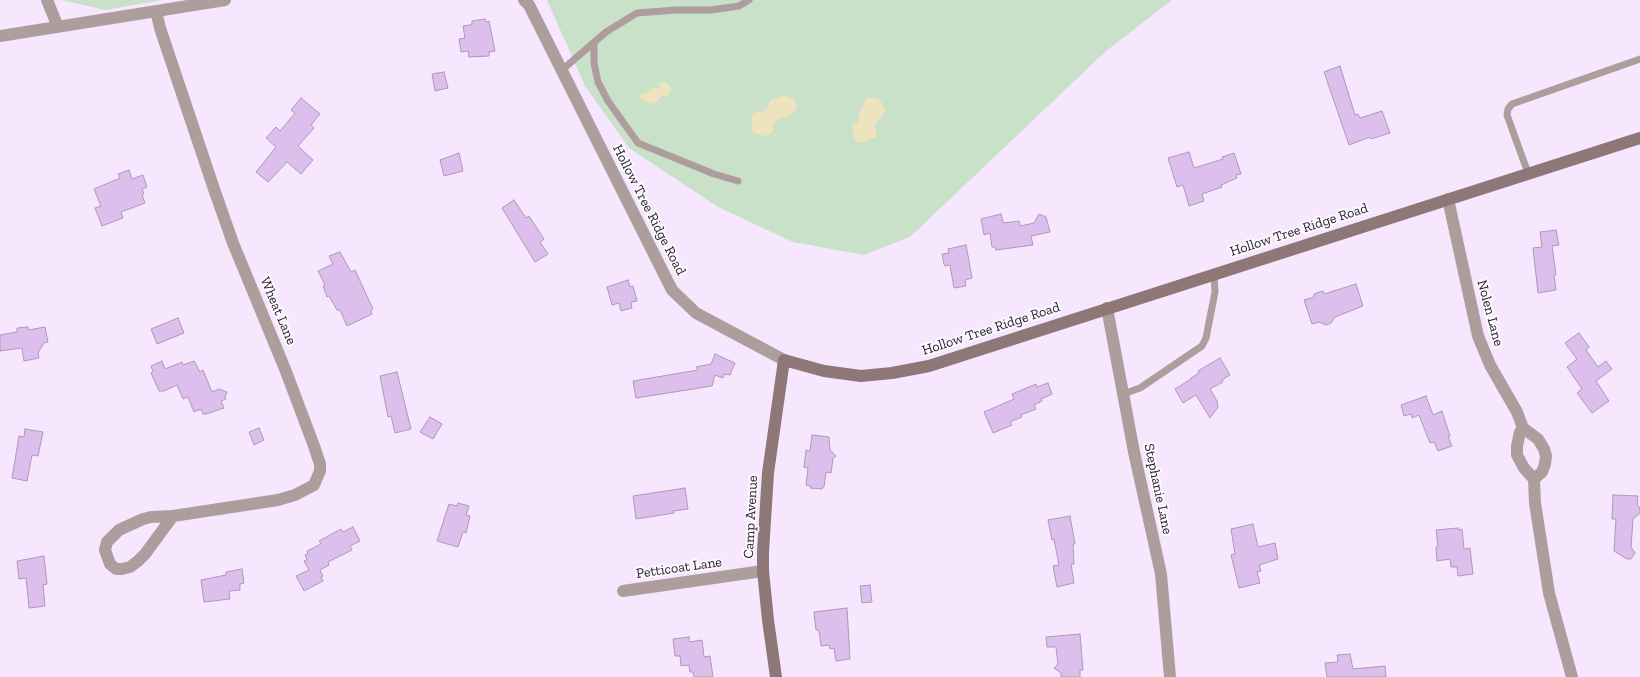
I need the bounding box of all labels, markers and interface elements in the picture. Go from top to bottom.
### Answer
street label: Hollow Tree Ridge Road [609,142,689,278]
street label: Hollow Tree Ridge Road [1228,200,1370,260]
street label: Wheat Lane [256,275,300,347]
street label: Nolen Lane [1473,278,1507,348]
street label: Hollow Tree Ridge Road [920,299,1062,359]
street label: Stephanie Lane [1140,442,1176,536]
street label: Camp Avenue [740,475,762,559]
street label: Petticoat Lane [635,554,723,582]

